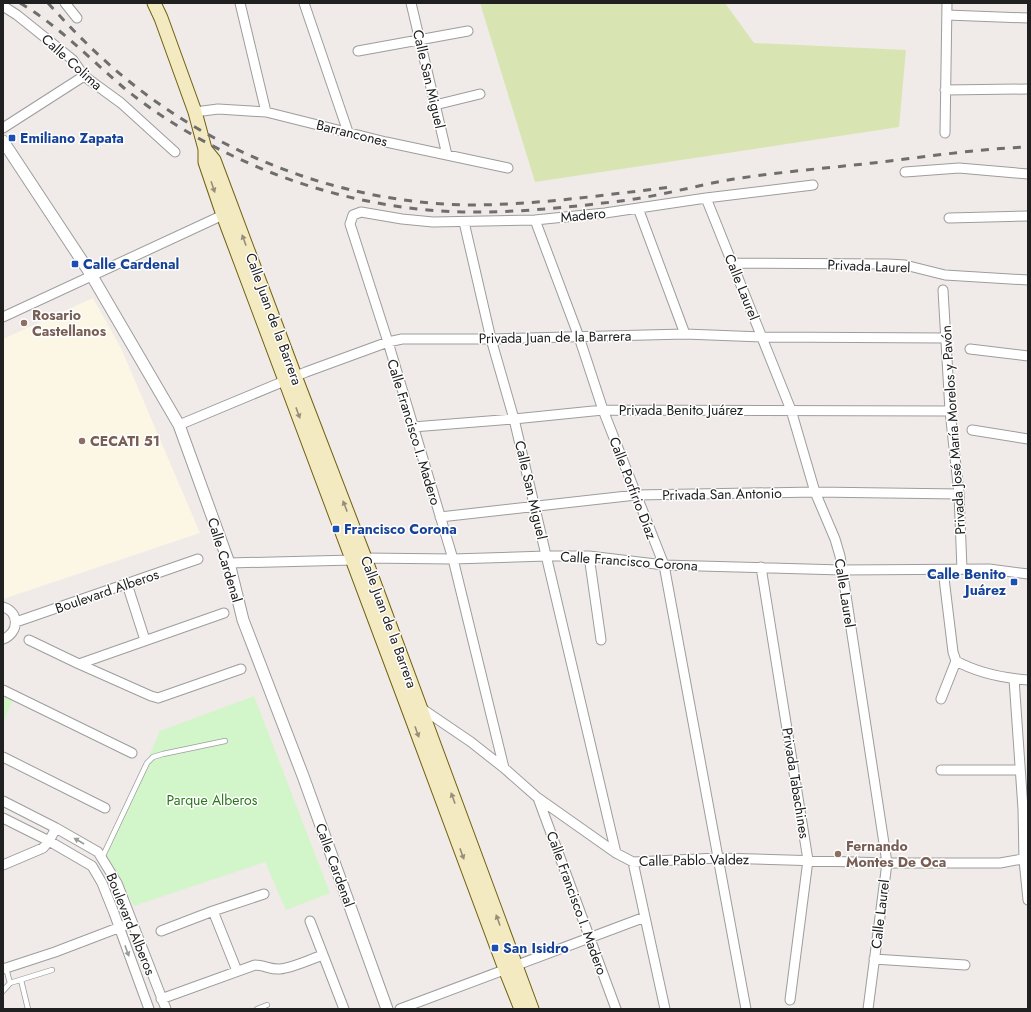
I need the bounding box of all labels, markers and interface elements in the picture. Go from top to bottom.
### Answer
street label: Calle San Miguel [408,28,450,130]
street label: Calle Colima [37,29,107,95]
street label: Barrancones [314,114,390,152]
place label: Emiliano Zapata [20,128,124,148]
marker: Emiliano Zapata [7,133,17,143]
one-way arrow [211,181,217,193]
street label: Madero [559,203,607,227]
one-way arrow [241,234,247,246]
street label: Calle Juan de la Barrera [241,250,307,388]
street label: Calle Laurel [720,251,764,323]
place label: Calle Cardenal [83,254,179,274]
street label: Privada Laurel [827,255,911,277]
marker: Calle Cardenal [70,259,80,269]
place label: Rosario Castellanos [32,305,107,341]
marker: Rosario Castellanos [19,318,29,328]
street label: Privada José María Morelos y Pavón [936,325,970,535]
street label: Privada Juan de la Barrera [478,326,632,348]
street label: Calle Francisco I. Madero [382,357,446,508]
street label: Privada Benito Juárez [619,400,744,420]
one-way arrow [296,408,302,420]
place label: CECATI 51 [90,431,160,451]
street label: Calle Porfirio Díaz [604,434,662,543]
marker: CECATI 51 [77,436,87,446]
street label: Calle San Miguel [510,439,552,541]
street label: Privada San Antonio [662,483,782,505]
one-way arrow [342,500,348,511]
street label: Calle Cardenal [203,515,247,605]
place label: Francisco Corona [344,519,457,539]
marker: Francisco Corona [331,524,341,534]
street label: Calle Francisco Corona [560,546,698,576]
street label: Calle Juan de la Barrera [356,553,422,691]
street label: Calle Laurel [830,557,860,629]
street label: Boulevard Alberos [52,564,162,618]
place label: Calle Benito Juárez [927,564,1007,600]
marker: Calle Benito Juárez [1009,577,1019,587]
one-way arrow [415,726,421,738]
street label: Privada Tabachines [777,726,815,840]
park label: Parque Alberos [167,790,258,810]
one-way arrow [450,792,456,804]
street label: Calle Cardenal [311,820,359,910]
street label: Calle Francisco I. Madero [542,828,612,978]
place label: Fernando Montes De Oca [846,836,946,872]
one-way arrow [74,838,85,845]
one-way arrow [460,848,466,860]
street label: Calle Pablo Valdez [639,849,750,871]
marker: Fernando Montes De Oca [833,849,843,859]
street label: Boulevard Alberos [101,870,161,978]
street label: Calle Laurel [866,878,894,950]
one-way arrow [495,914,501,926]
place label: San Isidro [503,938,569,958]
marker: San Isidro [490,943,500,953]
one-way arrow [125,945,131,957]

